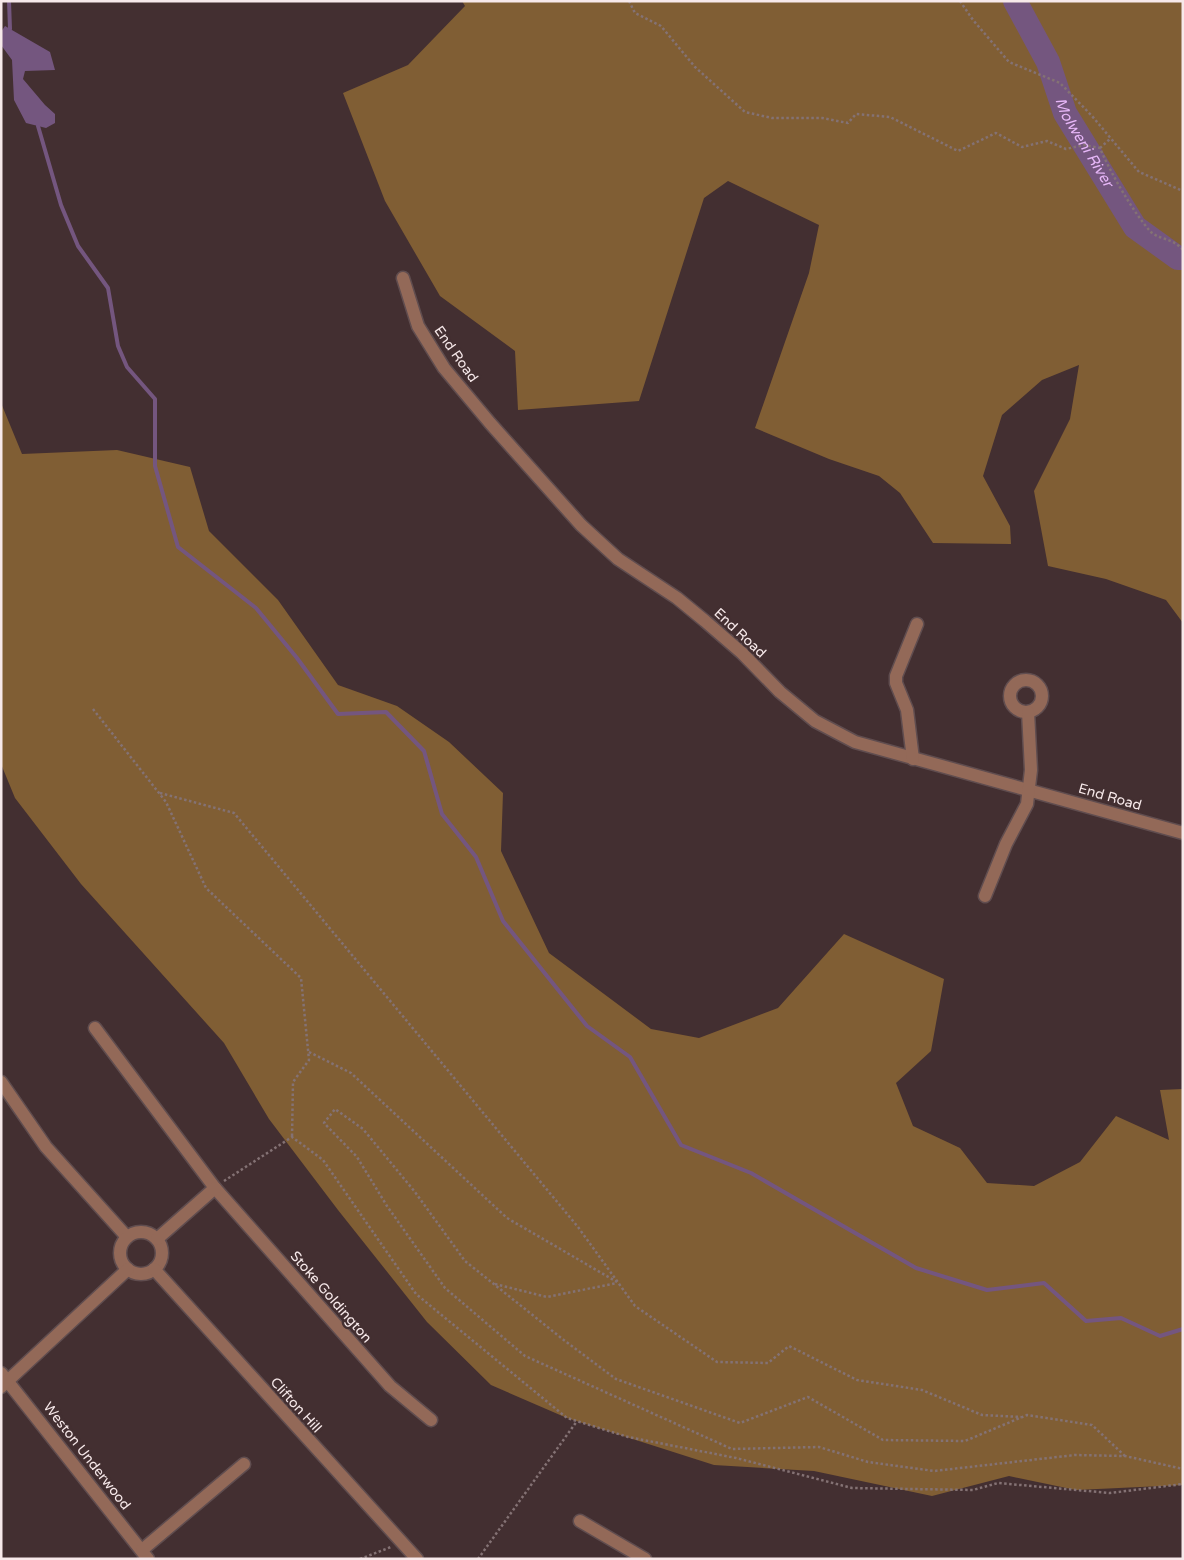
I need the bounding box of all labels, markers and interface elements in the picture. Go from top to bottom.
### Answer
water label: Molweni River [1052,95,1118,192]
street label: End Road [430,322,482,386]
street label: End Road [710,605,770,661]
street label: End Road [1076,780,1144,814]
street label: Stoke Goldington [287,1248,375,1346]
street label: Clifton Hill [267,1374,325,1436]
street label: Weston Underwood [40,1399,134,1513]

